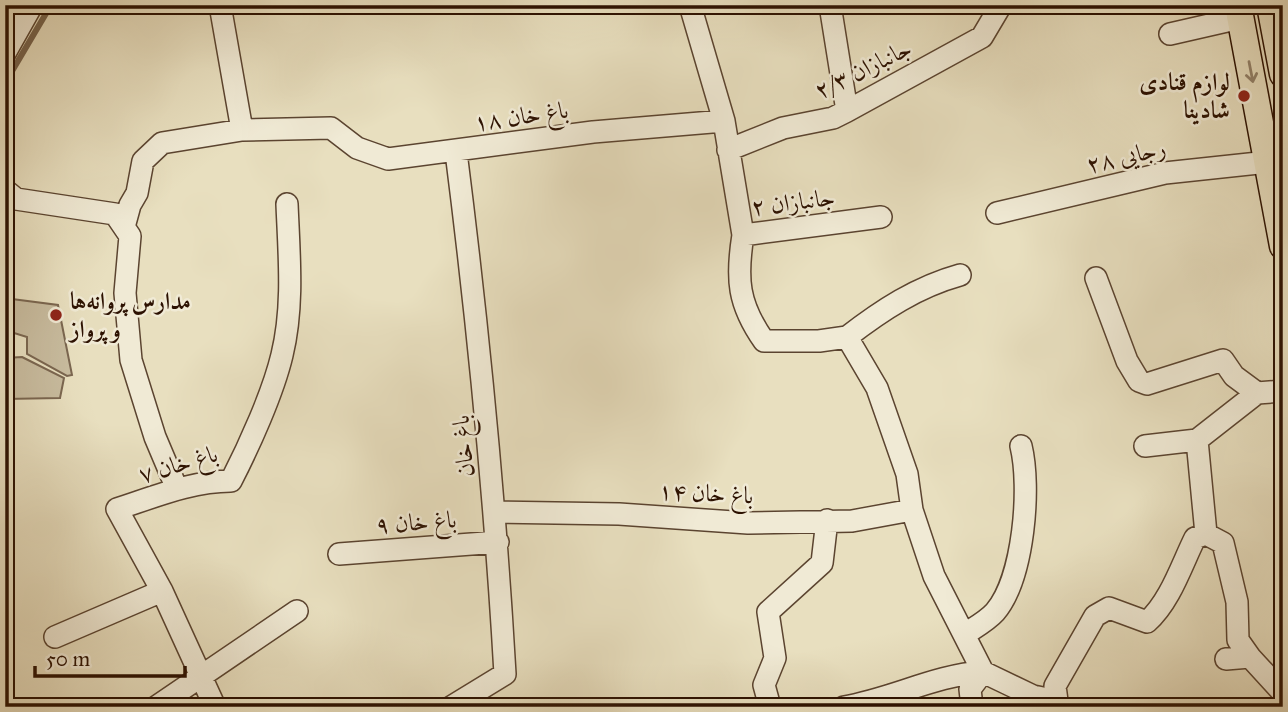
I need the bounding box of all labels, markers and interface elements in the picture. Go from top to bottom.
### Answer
street label: جانبازان ۲/۳ [810,33,916,105]
one-way arrow [1244,60,1258,83]
place label: لوازم قنادی شادینا [1139,67,1230,125]
marker: لوازم قنادی شادینا [1236,88,1252,104]
street label: باغ خان ۱۸ [472,95,571,142]
street label: رجایی ۲۸ [1083,132,1169,180]
street label: جانبازان ۲ [750,182,836,222]
place label: مدارس پروانه‌ها و پرواز [67,286,191,345]
marker: مدارس پروانه‌ها و پرواز [48,307,64,323]
street label: باغ خان [445,413,486,478]
street label: باغ خان ۷ [135,438,223,494]
street label: باغ خان ۱۴ [657,476,754,515]
street label: باغ خان ۹ [374,504,458,545]
scale bar [35,635,186,679]
text: 50 m [46,646,91,672]

